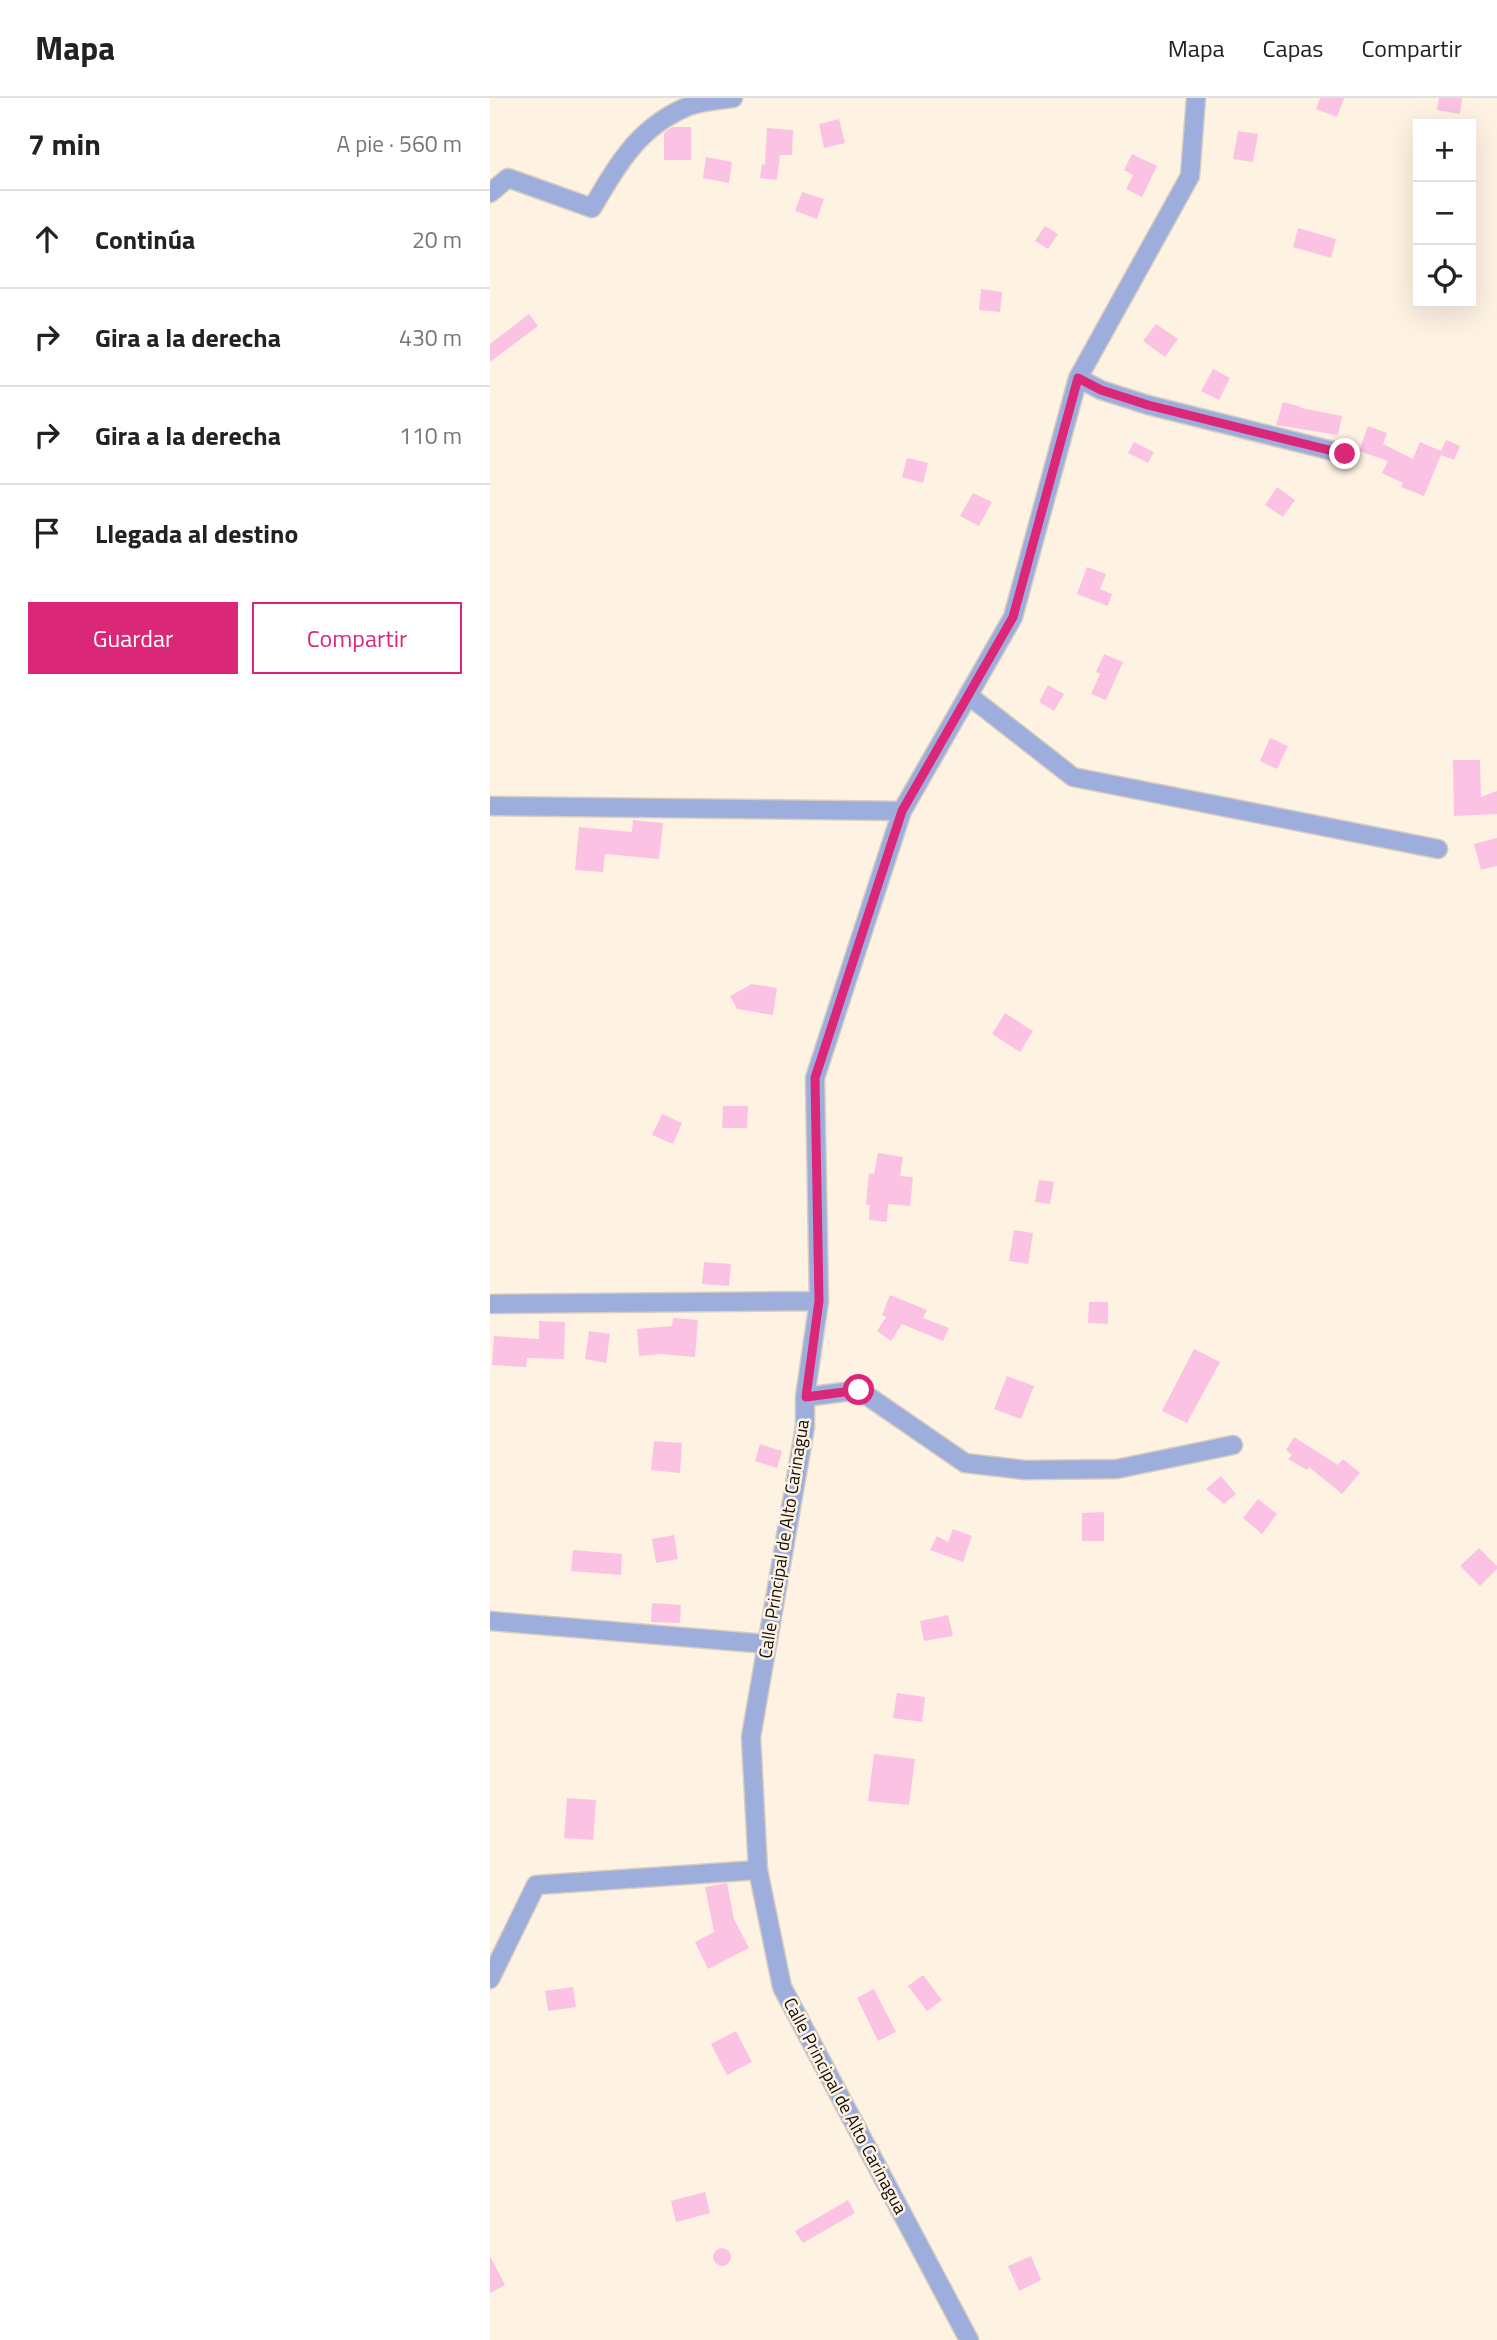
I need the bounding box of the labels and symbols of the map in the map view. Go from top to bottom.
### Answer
route end [1329,438,1360,469]
route start [843,1374,874,1405]
street label: Calle Principal de Alto Carinagua [751,1417,816,1660]
street label: Calle Principal de Alto Carinagua [777,1993,914,2219]

